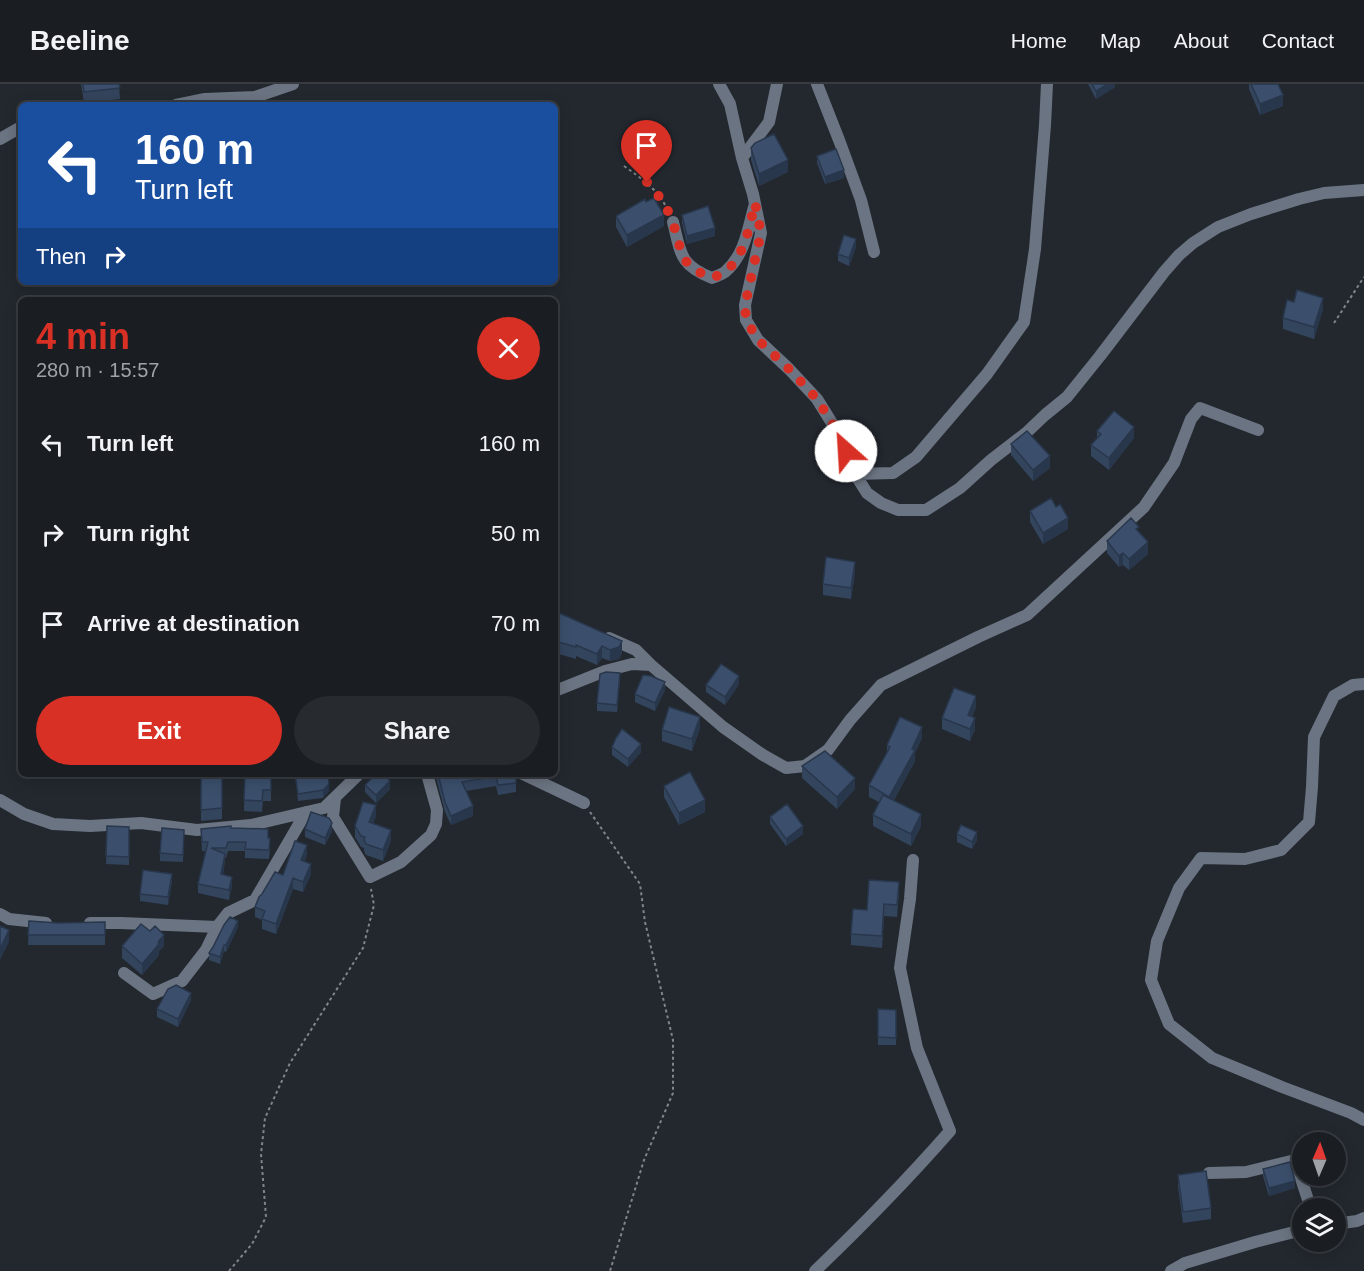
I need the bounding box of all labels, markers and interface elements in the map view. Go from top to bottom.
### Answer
text: Beeline [30,25,130,56]
text: Home [1011,29,1067,52]
text: Map [1100,29,1141,52]
text: About [1174,29,1229,52]
text: Contact [1262,29,1334,52]
pin [621,120,672,182]
icon: left [36,126,114,204]
text: 160 m [135,126,254,173]
icon: arrive [630,129,663,162]
text: Turn left [135,175,233,205]
icon: right [98,240,131,273]
text: Then [36,244,86,269]
text: 4 min [36,316,130,357]
button: close [477,317,540,380]
text: 280 m · 15:57 [36,359,159,381]
position arrow [814,419,878,483]
icon: left [36,428,69,461]
text: Turn left [87,431,173,456]
text: 160 m [479,431,540,456]
icon: right [36,518,69,551]
text: Turn right [87,521,189,546]
text: 50 m [491,521,540,546]
icon: arrive [36,608,69,641]
text: Arrive at destination [87,611,300,636]
text: 70 m [491,611,540,636]
button: Exit [36,696,282,765]
button: Share [294,696,540,765]
north arrow [1292,1132,1346,1186]
map controls [1292,1132,1346,1252]
button: layers [1292,1198,1346,1252]

